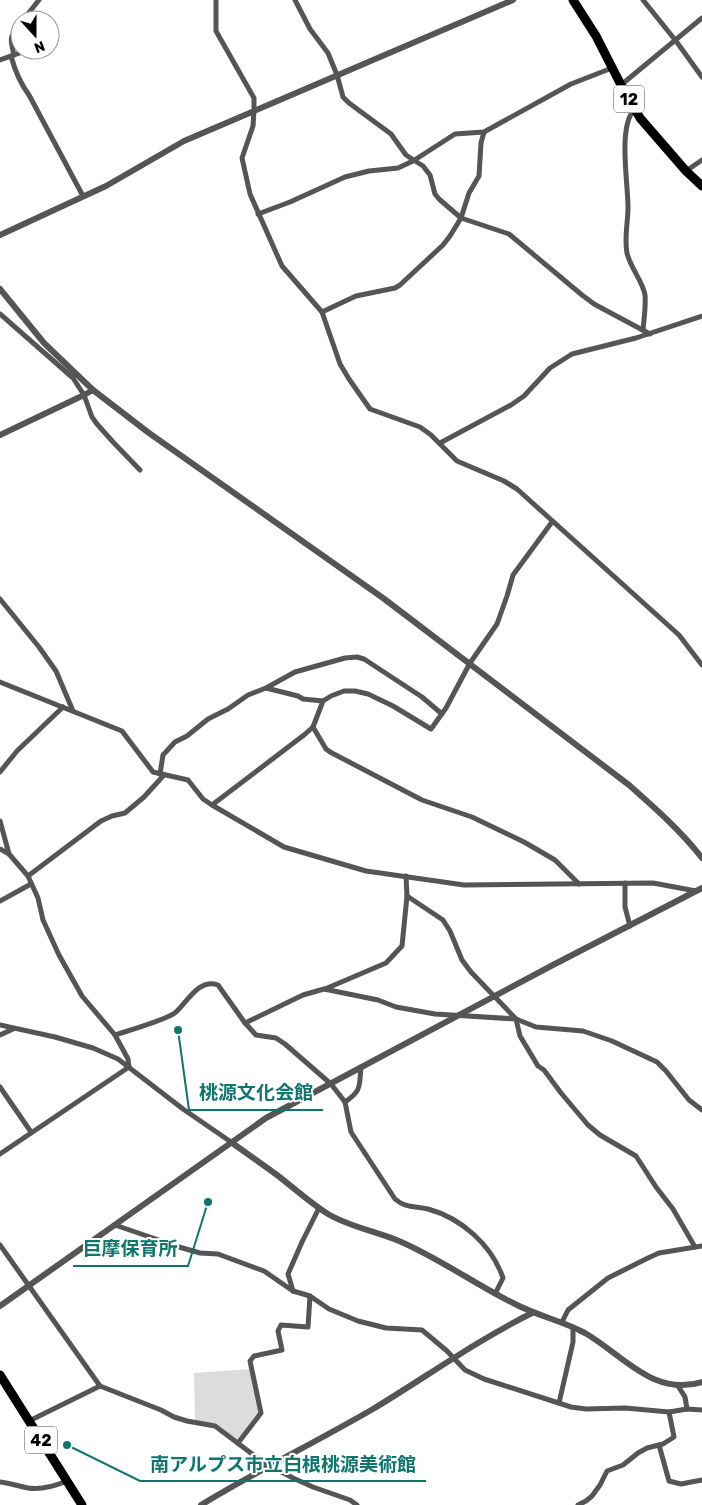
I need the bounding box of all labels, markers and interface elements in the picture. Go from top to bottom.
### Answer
north arrow [10,10,60,60]
text: N [32,37,47,56]
road number: 12 [614,86,644,112]
callout: 桃源文化会館 [189,1076,323,1110]
text: 桃源文化会館 [199,1081,313,1104]
callout: 巨摩保育所 [73,1232,188,1266]
text: 巨摩保育所 [82,1237,178,1260]
road number: 42 [25,1426,57,1454]
callout: 南アルプス市立白根桃源美術館 [140,1447,426,1481]
text: 南アルプス市立白根桃源美術館 [150,1453,416,1476]

